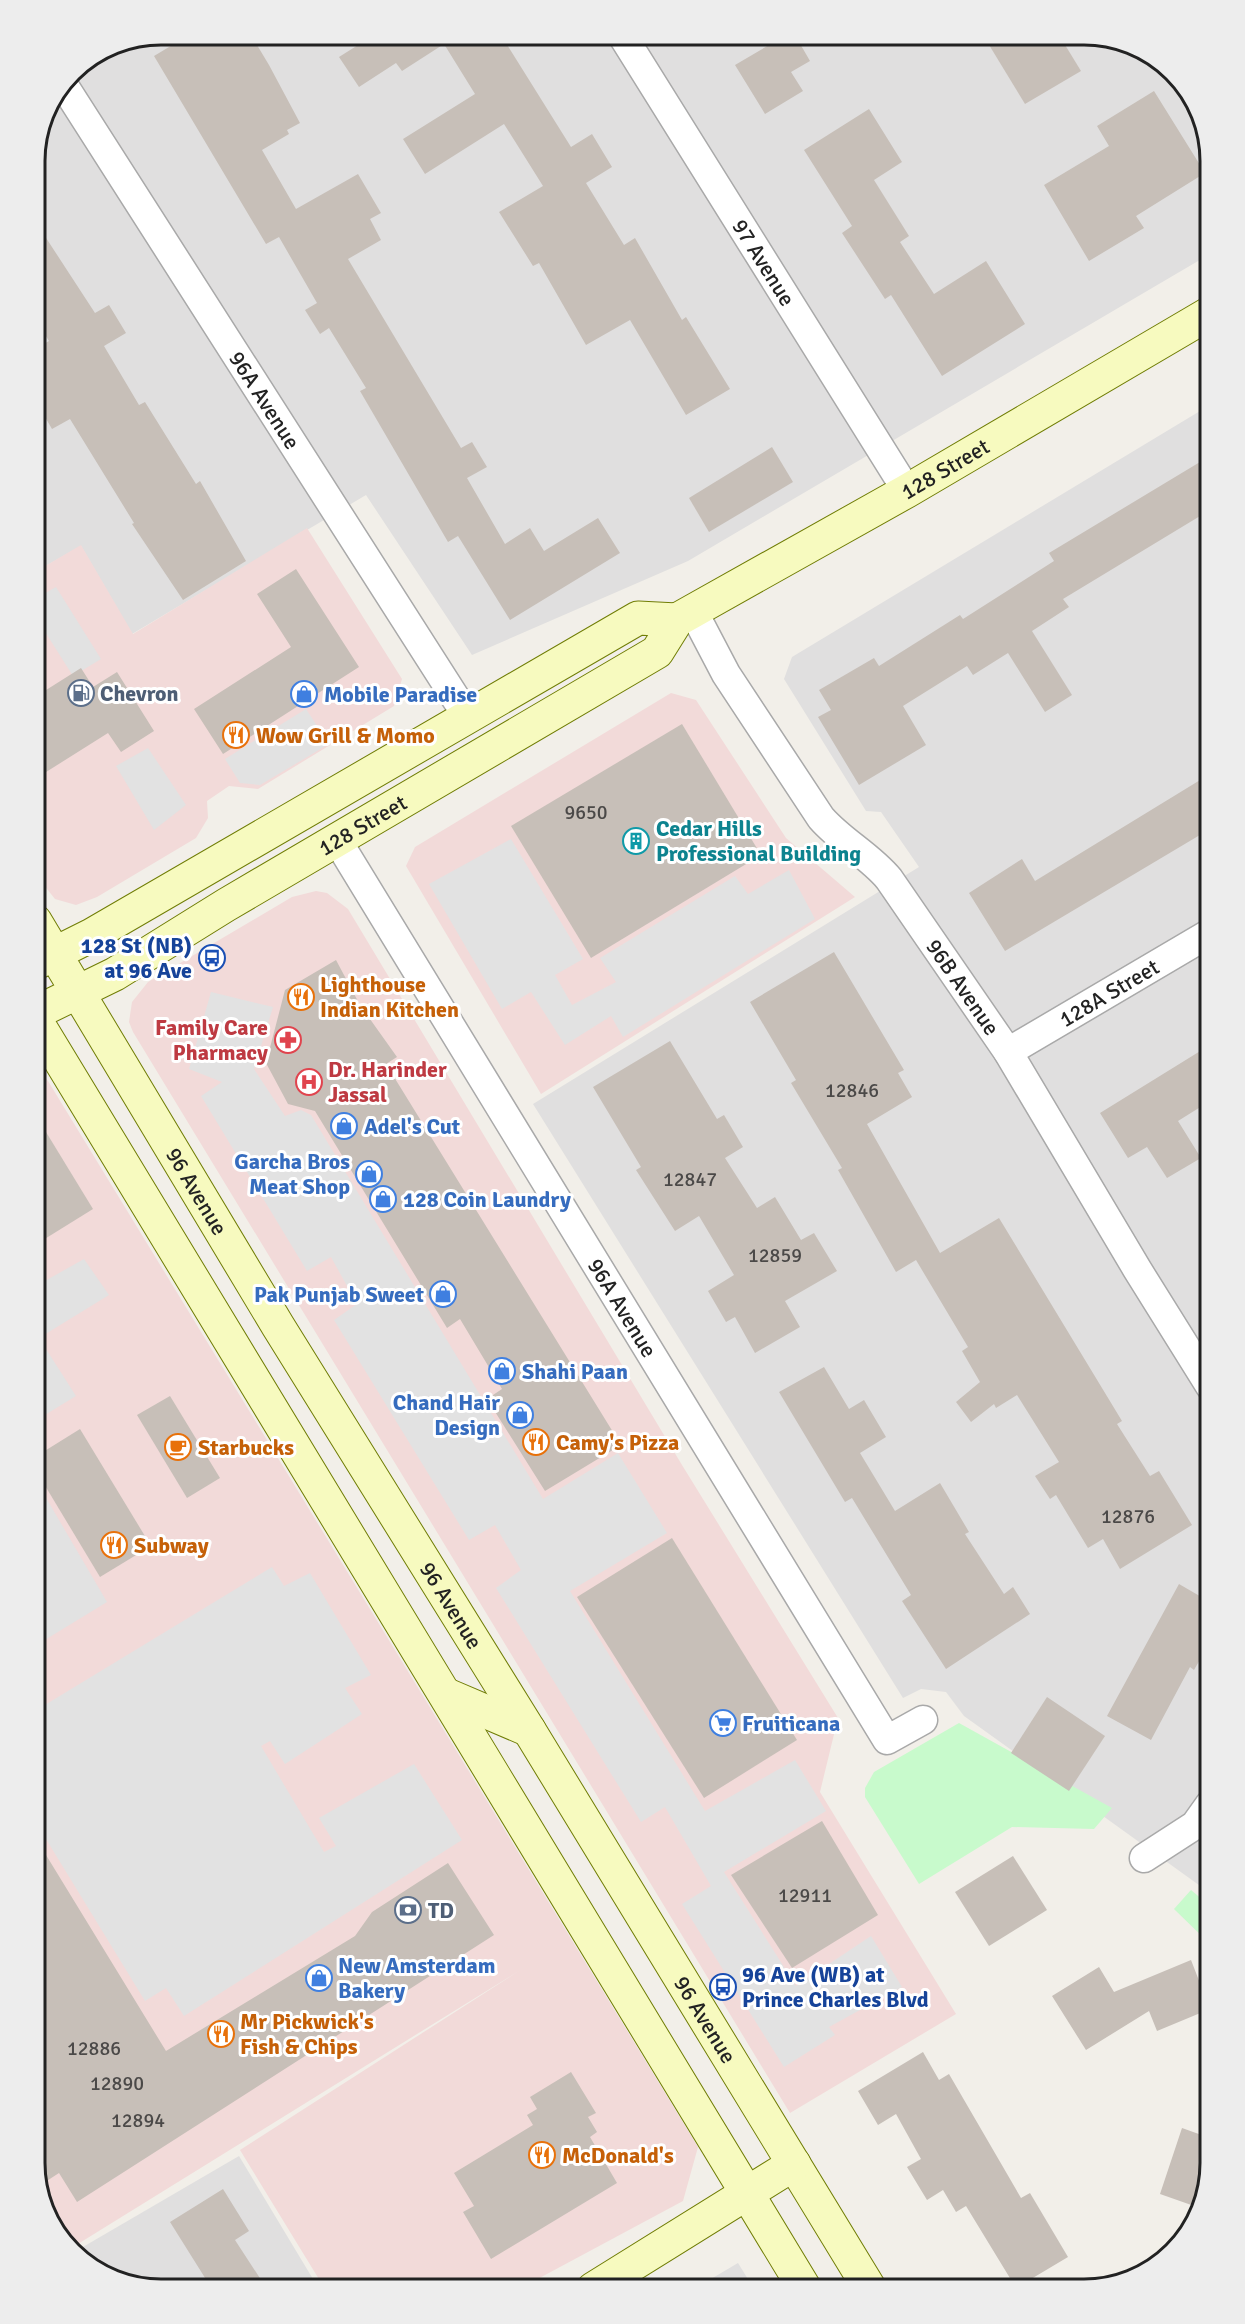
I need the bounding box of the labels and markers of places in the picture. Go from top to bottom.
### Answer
fuel station icon: Chevron [66,678,96,708]
shop icon: Mobile Paradise [289,679,319,709]
place label: Chevron [100,680,179,707]
place label: Mobile Paradise [324,681,477,708]
restaurant icon: Wow Grill & Momo [221,720,251,750]
place label: Wow Grill & Momo [256,722,435,749]
place label: Cedar Hills Professional Building [656,815,861,867]
building icon: Cedar Hills Professional Building [621,826,651,856]
place label: 128 St (NB) at 96 Ave [81,932,192,984]
bus stop icon: 128 St (NB) at 96 Ave [197,943,227,973]
place label: Lighthouse Indian Kitchen [320,971,459,1023]
restaurant icon: Lighthouse Indian Kitchen [286,982,316,1012]
place label: Family Care Pharmacy [155,1014,268,1066]
pharmacy icon: Family Care Pharmacy [273,1025,303,1055]
place label: Dr. Harinder Jassal [328,1056,447,1108]
hospital icon: Dr. Harinder Jassal [294,1067,324,1097]
shop icon: Adel's Cut [329,1111,359,1141]
place label: Adel's Cut [364,1113,460,1140]
place label: Garcha Bros Meat Shop [234,1148,350,1200]
shop icon: Garcha Bros Meat Shop [354,1159,384,1189]
shop icon: 128 Coin Laundry [368,1184,398,1214]
place label: 128 Coin Laundry [403,1186,571,1213]
shop icon: Pak Punjab Sweet [428,1279,458,1309]
place label: Pak Punjab Sweet [254,1281,424,1308]
shop icon: Shahi Paan [487,1356,517,1386]
place label: Shahi Paan [522,1358,628,1385]
place label: Chand Hair Design [393,1389,500,1441]
shop icon: Chand Hair Design [505,1400,535,1430]
restaurant icon: Camy's Pizza [521,1427,551,1457]
place label: Camy's Pizza [556,1429,679,1456]
cafe icon: Starbucks [163,1432,193,1462]
place label: Starbucks [198,1434,294,1461]
restaurant icon: Subway [99,1530,129,1560]
place label: Subway [134,1532,209,1559]
supermarket icon: Fruiticana [708,1708,738,1738]
place label: Fruiticana [742,1710,840,1737]
bank icon: TD [393,1895,423,1925]
place label: TD [428,1897,454,1924]
place label: New Amsterdam Bakery [338,1952,496,2004]
place label: 96 Ave (WB) at Prince Charles Blvd [742,1961,929,2013]
shop icon: New Amsterdam Bakery [304,1963,334,1993]
bus stop icon: 96 Ave (WB) at Prince Charles Blvd [708,1972,738,2002]
place label: Mr Pickwick's Fish & Chips [240,2008,374,2060]
restaurant icon: Mr Pickwick's Fish & Chips [206,2019,236,2049]
restaurant icon: McDonald's [527,2140,557,2170]
place label: McDonald's [562,2142,674,2169]

